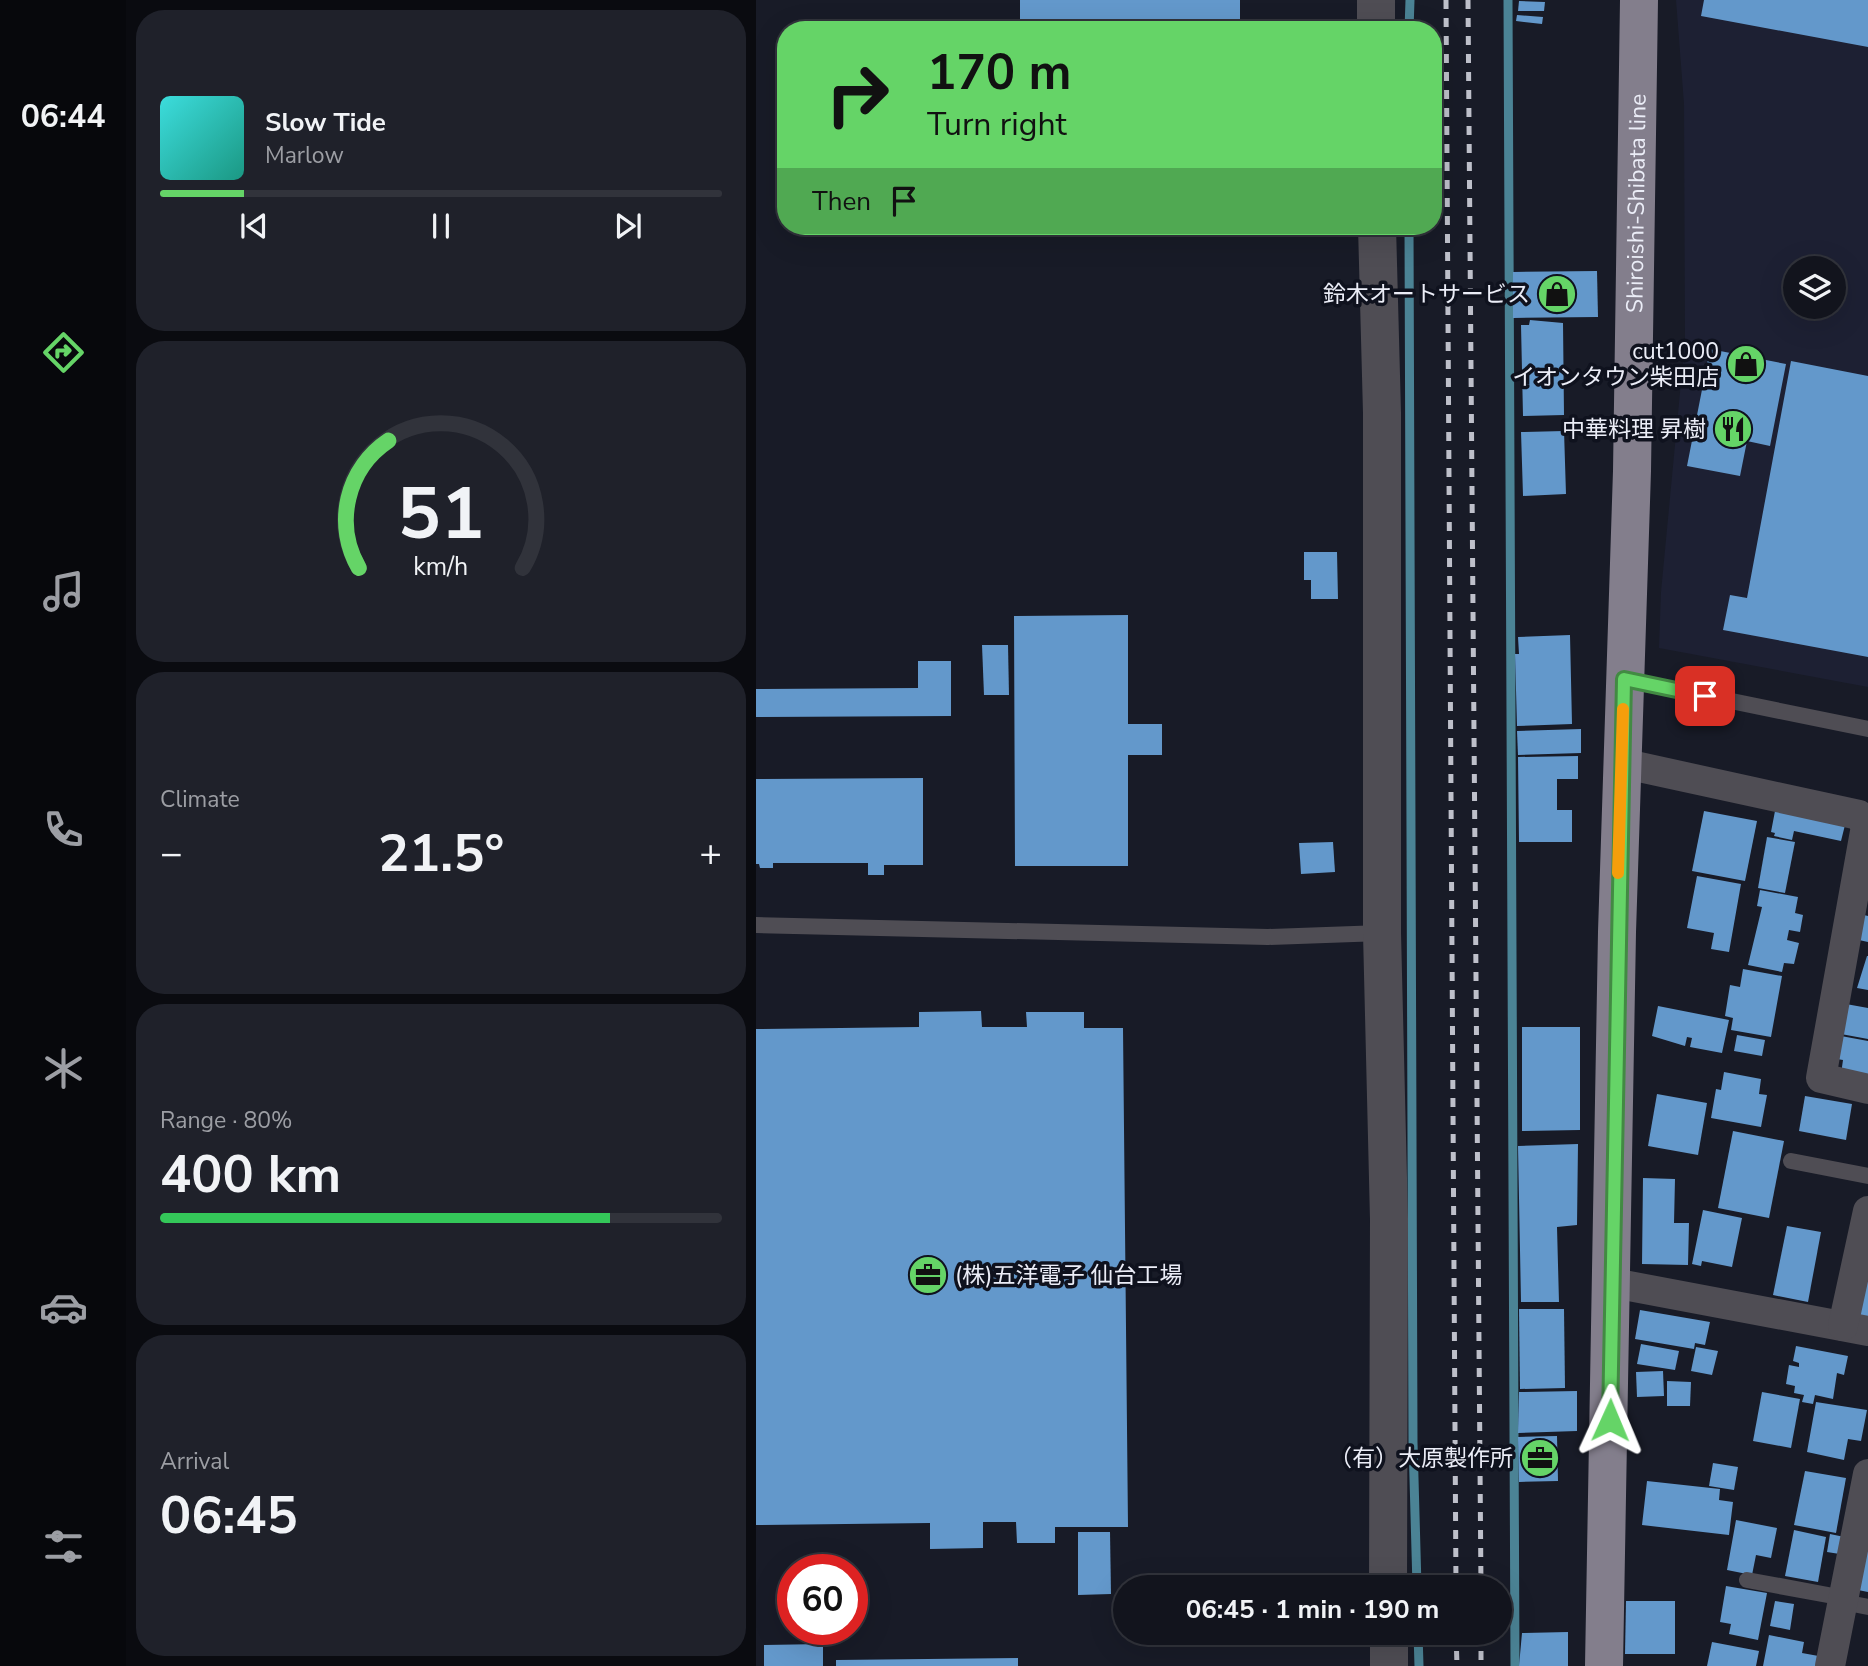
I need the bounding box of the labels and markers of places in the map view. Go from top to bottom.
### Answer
shop icon: 鈴木オートサービス [1536,273,1578,315]
place label: 鈴木オートサービス [1323,279,1530,310]
place label: cut1000 イオンタウン柴田店 [1512,336,1719,393]
shop icon: cut1000 イオンタウン柴田店 [1725,343,1767,385]
restaurant icon: 中華料理 昇樹 [1712,408,1754,450]
place label: 中華料理 昇樹 [1562,414,1706,445]
pin [1675,666,1735,726]
office icon: (株)五洋電子 仙台工場 [907,1254,949,1296]
place label: (株)五洋電子 仙台工場 [955,1260,1183,1291]
office icon: （有）大原製作所 [1519,1437,1561,1479]
place label: （有）大原製作所 [1329,1443,1513,1474]

